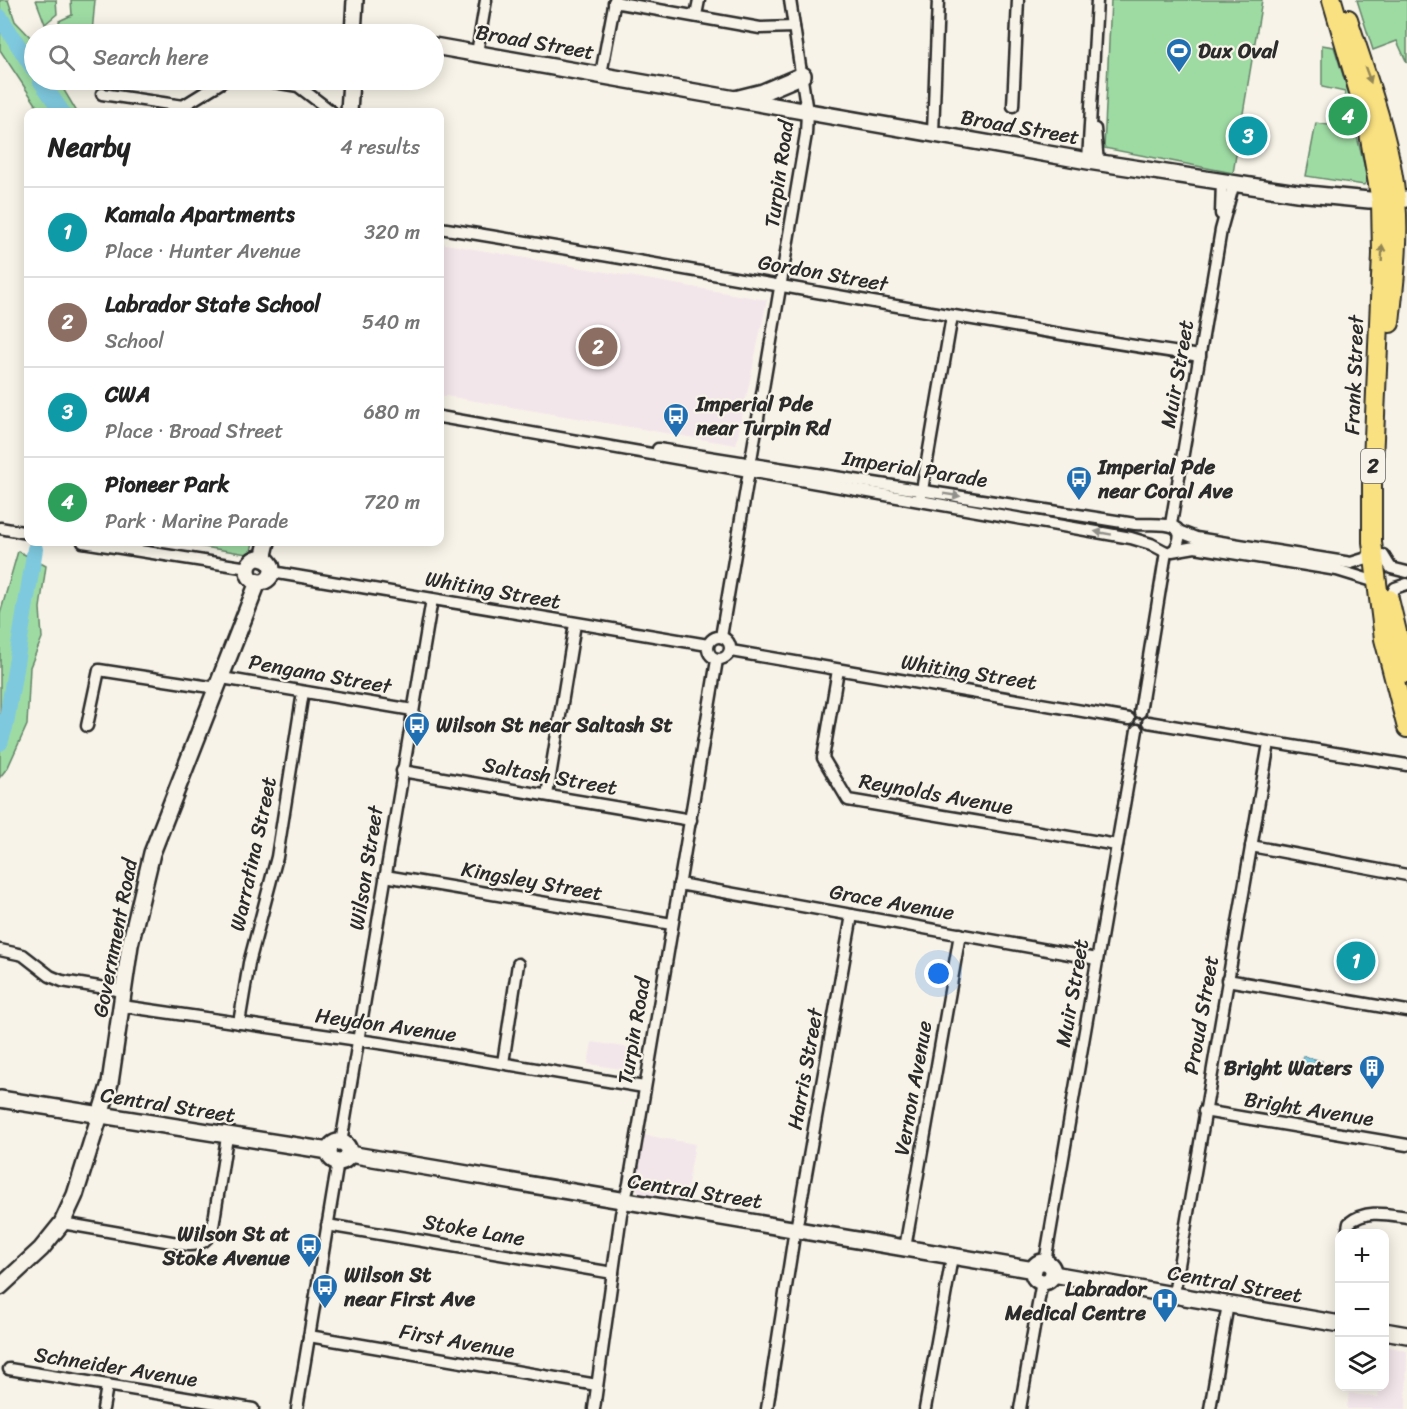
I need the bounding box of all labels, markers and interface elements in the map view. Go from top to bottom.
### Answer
street label: Broad Street [473,13,597,71]
search box [24,24,444,90]
place label: Dux Oval [1198,32,1279,70]
sports icon: Dux Oval [1164,36,1194,74]
text: Search here [93,38,209,77]
icon: search [45,41,78,74]
one-way arrow [1363,67,1373,85]
pin: 4 [1328,94,1368,138]
street label: Broad Street [958,98,1082,156]
pin: 3 [1228,114,1268,158]
street label: Turpin Road [753,116,806,230]
text: Nearby [48,124,130,170]
text: 4 results [340,130,420,165]
text: Kamala Apartments [105,195,295,234]
text: 1 [63,215,72,250]
text: 320 m [364,215,420,250]
text: Place · Hunter Avenue [105,234,301,269]
street label: Gordon Street [755,243,892,303]
one-way arrow [1377,244,1387,263]
text: Labrador State School [105,285,321,324]
text: 2 [62,305,73,340]
text: 540 m [362,305,420,340]
street label: Frank Street [1333,313,1375,435]
street label: Muir Street [1149,317,1205,431]
text: School [105,324,164,359]
pin: 2 [578,324,618,370]
text: CWA [105,375,150,414]
place label: Imperial Pde near Turpin Rd [695,385,832,447]
text: 3 [62,395,73,430]
text: 680 m [363,395,420,430]
bus stop icon: Imperial Pde near Turpin Rd [661,401,691,439]
text: Place · Broad Street [105,414,283,449]
street label: Imperial Parade [839,439,990,499]
place label: Imperial Pde near Coral Ave [1097,448,1233,510]
road number: 2 [1361,449,1385,483]
bus stop icon: Imperial Pde near Coral Ave [1064,464,1094,502]
text: Pioneer Park [105,465,229,504]
text: 4 [61,485,74,520]
text: 720 m [364,485,420,520]
one-way arrow [943,491,962,500]
text: Park · Marine Parade [105,504,288,539]
one-way arrow [1093,529,1112,538]
street label: Whiting Street [422,559,564,621]
street label: Pengana Street [246,643,396,706]
street label: Whiting Street [898,643,1040,701]
place label: Wilson St near Saltash St [436,706,673,744]
bus stop icon: Wilson St near Saltash St [402,710,432,748]
street label: Saltash Street [480,745,620,807]
street label: Reynolds Avenue [856,762,1016,826]
street label: Warratina Street [218,773,288,935]
street label: Wilson Street [337,802,395,933]
street label: Kingsley Street [458,850,606,912]
street label: Government Road [81,854,149,1021]
street label: Grace Avenue [827,872,958,932]
street label: Muir Street [1044,936,1100,1050]
pin: 1 [1336,938,1376,984]
street label: Proud Street [1172,953,1230,1077]
your location [924,959,953,988]
street label: Turpin Road [606,973,662,1088]
street label: Heydon Avenue [313,996,459,1054]
street label: Harris Street [776,1004,835,1133]
street label: Vernon Avenue [882,1017,944,1158]
place label: Bright Waters [1224,1049,1353,1087]
building icon: Bright Waters [1357,1053,1387,1091]
street label: Central Street [98,1076,238,1134]
street label: Bright Avenue [1241,1080,1377,1138]
street label: Central Street [625,1162,765,1220]
street label: Stoke Lane [420,1202,528,1258]
place label: Wilson St at Stoke Avenue [162,1215,291,1277]
map controls [1335,1229,1389,1391]
button: + [1335,1229,1389,1283]
bus stop icon: Wilson St at Stoke Avenue [294,1231,324,1269]
street label: Central Street [1165,1253,1305,1315]
place label: Wilson St near First Ave [343,1256,475,1318]
place label: Labrador Medical Centre [1004,1270,1148,1332]
bus stop icon: Wilson St near First Ave [310,1272,340,1310]
button: − [1335,1283,1389,1337]
hospital icon: Labrador Medical Centre [1150,1286,1180,1324]
street label: First Avenue [396,1312,518,1370]
street label: Schneider Avenue [32,1335,200,1399]
button: layers [1335,1337,1389,1391]

